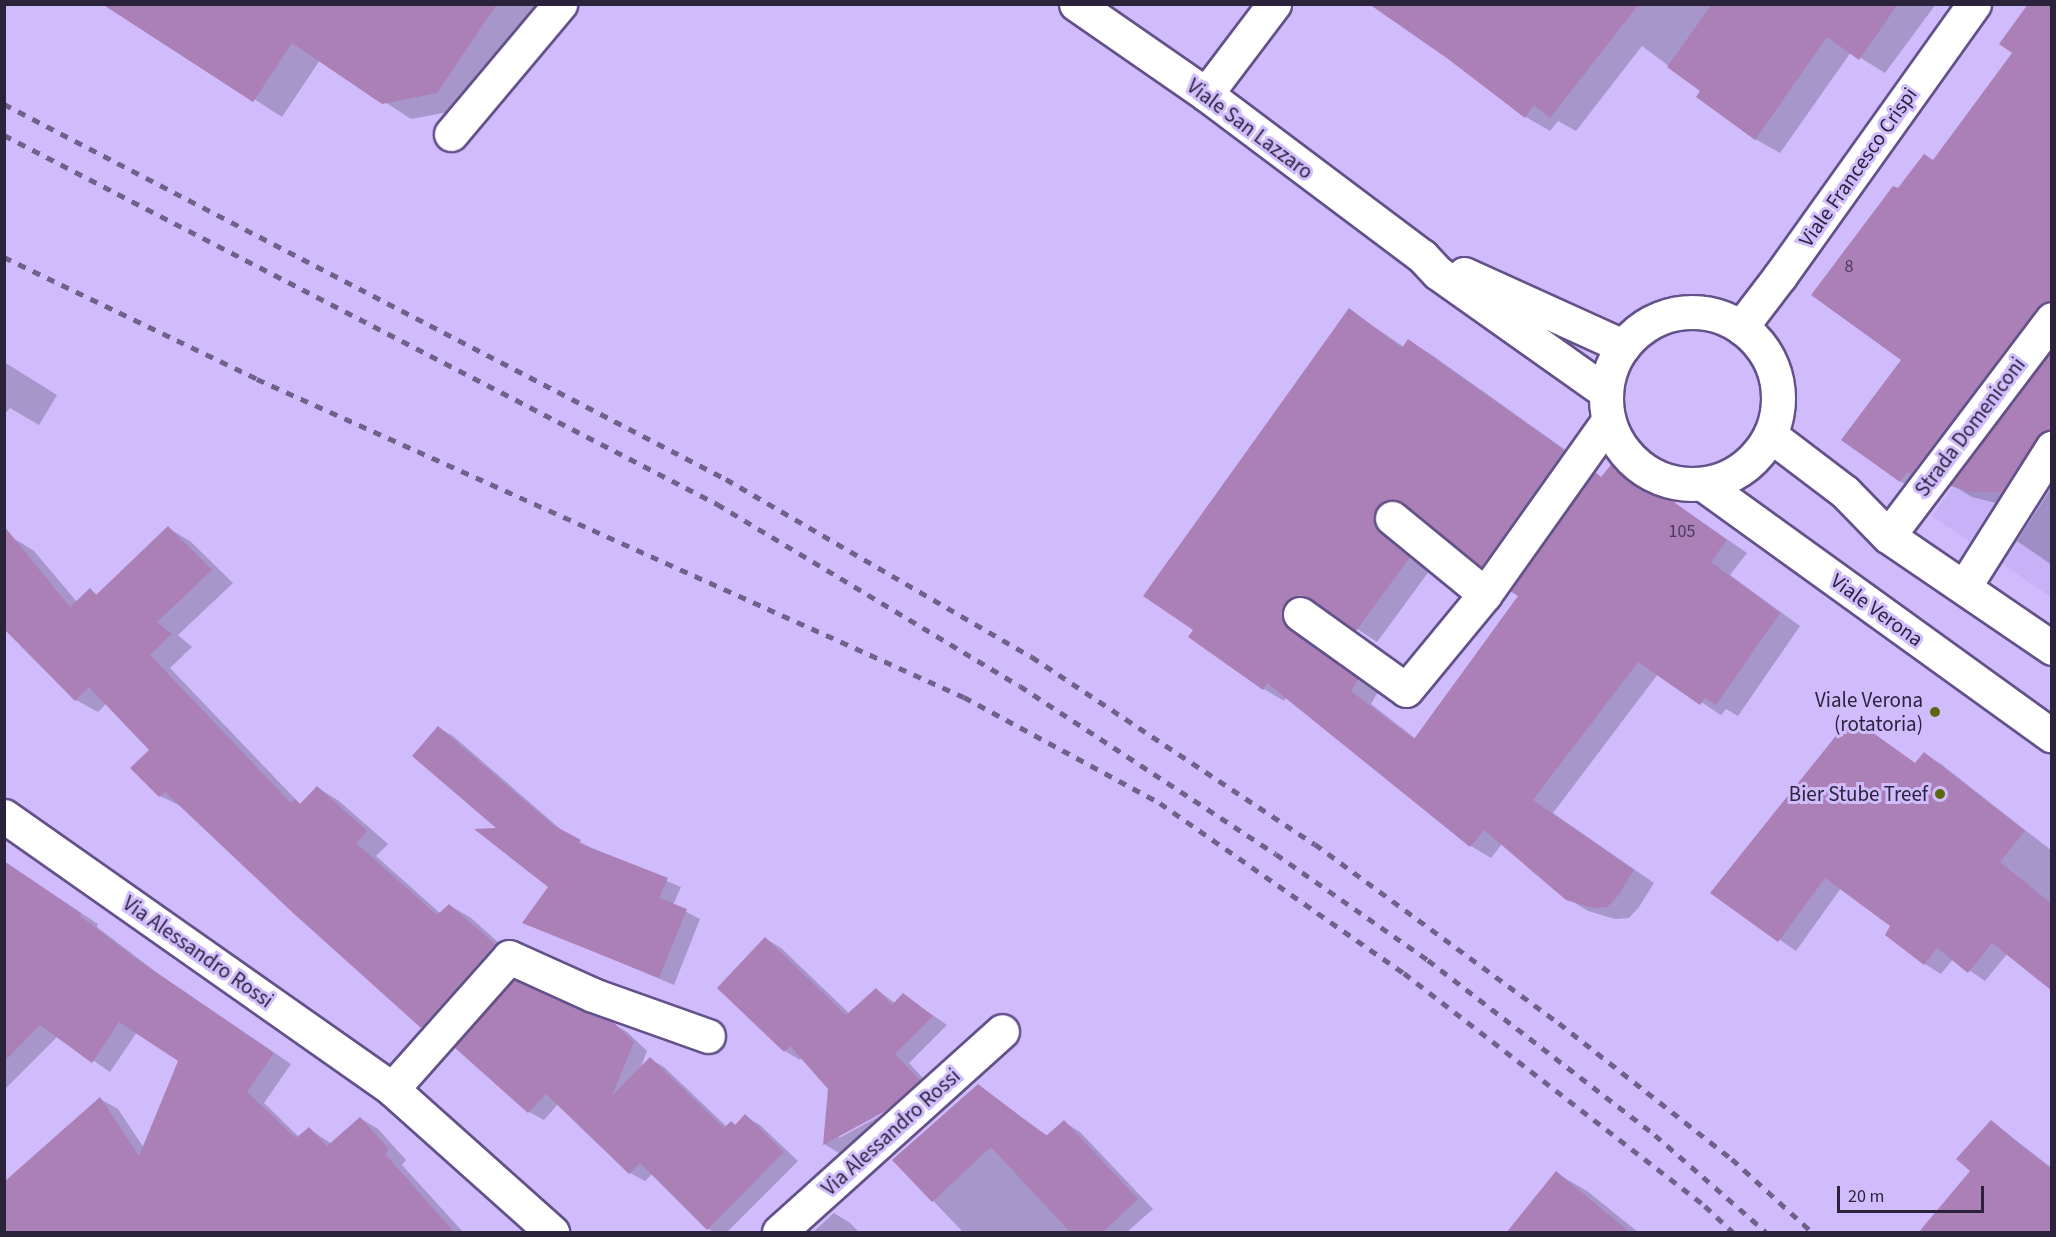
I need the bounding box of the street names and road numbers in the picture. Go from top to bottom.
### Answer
street label: Viale San Lazzaro [1182,73,1318,185]
street label: Viale Francesco Crispi [1794,83,1922,251]
street label: Strada Domeniconi [1910,353,2030,501]
street label: Viale Verona [1826,568,1928,652]
street label: Via Alessandro Rossi [118,891,278,1013]
street label: Via Alessandro Rossi [817,1063,965,1201]

